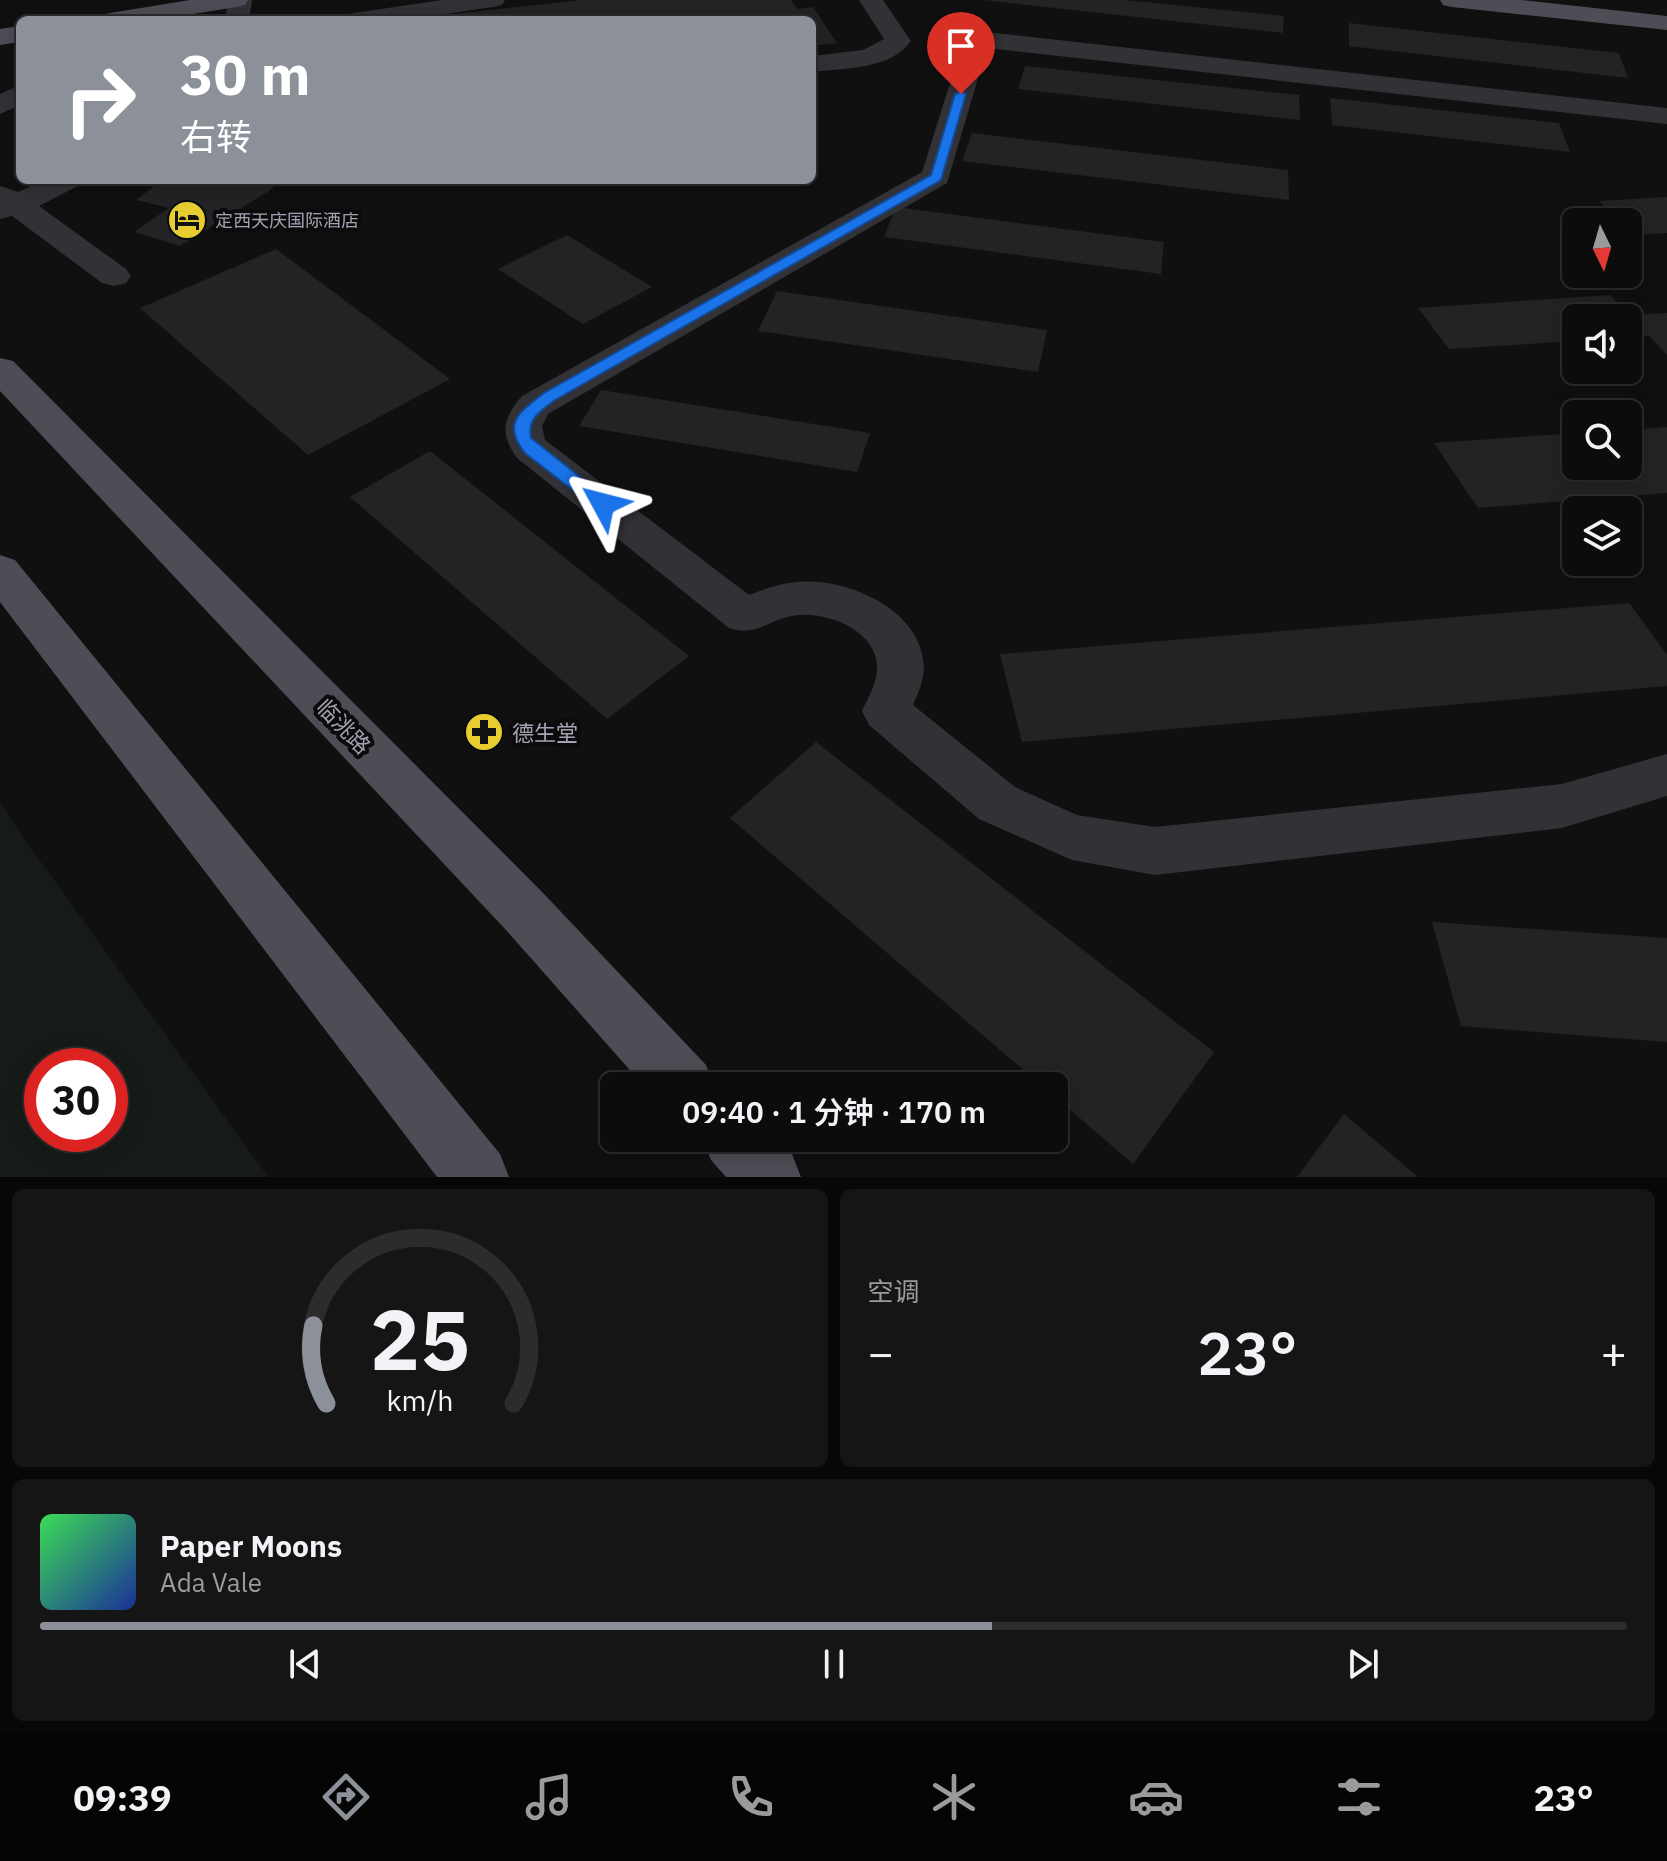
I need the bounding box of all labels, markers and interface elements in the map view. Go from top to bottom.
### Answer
pin [927,12,995,94]
icon: arrive [939,24,983,68]
text: 30 m [180,38,310,110]
icon: right [48,48,152,152]
text: 右转 [180,113,252,160]
hotel icon: 定西天庆国际酒店 [166,199,208,241]
north arrow [1562,208,1642,288]
map controls [1562,208,1642,576]
place label: 定西天庆国际酒店 [215,209,359,232]
button: sound [1562,304,1642,384]
button: search [1562,400,1642,480]
position arrow [561,462,645,546]
button: layers [1562,496,1642,576]
street label: 临洮路 [311,692,377,760]
pharmacy icon: 德生堂 [463,711,505,753]
place label: 德生堂 [512,718,578,747]
speed limit sign: 30 [24,1048,128,1152]
text: 09:40 · 1 分钟 · 170 m [682,1092,986,1131]
text: 空调 [868,1274,920,1308]
text: 25 [370,1285,470,1393]
text: 23° [1197,1313,1297,1392]
text: − [868,1324,894,1381]
text: + [1601,1324,1627,1381]
text: km/h [386,1382,453,1419]
text: Paper Moons [160,1526,342,1565]
text: Ada Vale [160,1565,262,1599]
icon: previous [283,1642,327,1686]
icon: pause [812,1642,856,1686]
icon: next [1341,1642,1385,1686]
icon: directions [318,1769,374,1825]
icon: music [521,1769,577,1825]
icon: phone [723,1769,779,1825]
icon: climate [926,1769,982,1825]
icon: car [1128,1769,1184,1825]
icon: filters [1331,1769,1387,1825]
text: 09:39 [73,1774,172,1821]
text: 23° [1534,1774,1594,1821]

